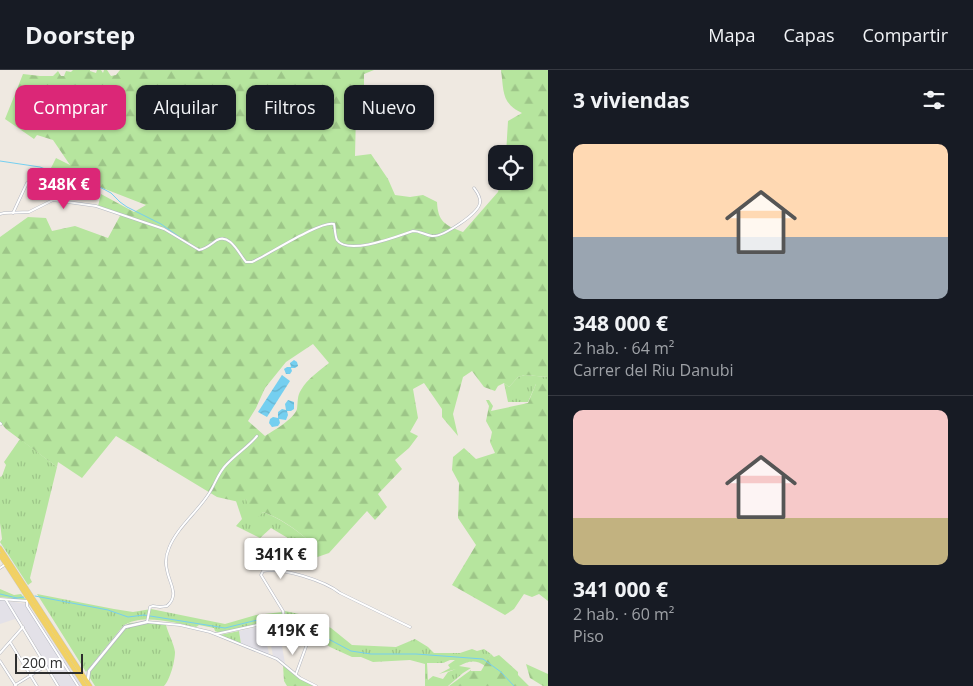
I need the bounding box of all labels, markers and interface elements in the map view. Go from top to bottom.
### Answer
text: Doorstep [25,18,135,51]
text: Mapa [708,23,756,47]
text: Capas [784,23,834,47]
text: Compartir [862,23,948,47]
chip: Comprar [15,85,126,130]
chip: Alquilar [136,85,236,130]
chip: Filtros [246,85,334,130]
chip: Nuevo [344,85,434,130]
text: 3 viviendas [573,86,690,114]
icon: filters [920,86,948,114]
map controls [488,145,533,190]
button: locate [488,145,533,190]
pin: 348K € [23,168,105,210]
text: 348K € [38,173,90,195]
icon: home [716,177,806,267]
text: 348 000 € [573,309,668,337]
text: 2 hab. · 64 m² [573,337,674,359]
text: Carrer del Riu Danubi [573,359,734,381]
icon: home [716,442,806,532]
pin: 341K € [240,538,322,580]
text: 341K € [255,543,307,565]
text: 341 000 € [573,575,668,603]
text: 2 hab. · 60 m² [573,603,674,625]
pin: 419K € [252,614,334,656]
text: 419K € [267,619,319,641]
text: Piso [573,625,604,647]
scale bar [15,651,82,674]
text: 200 m [22,653,63,672]

